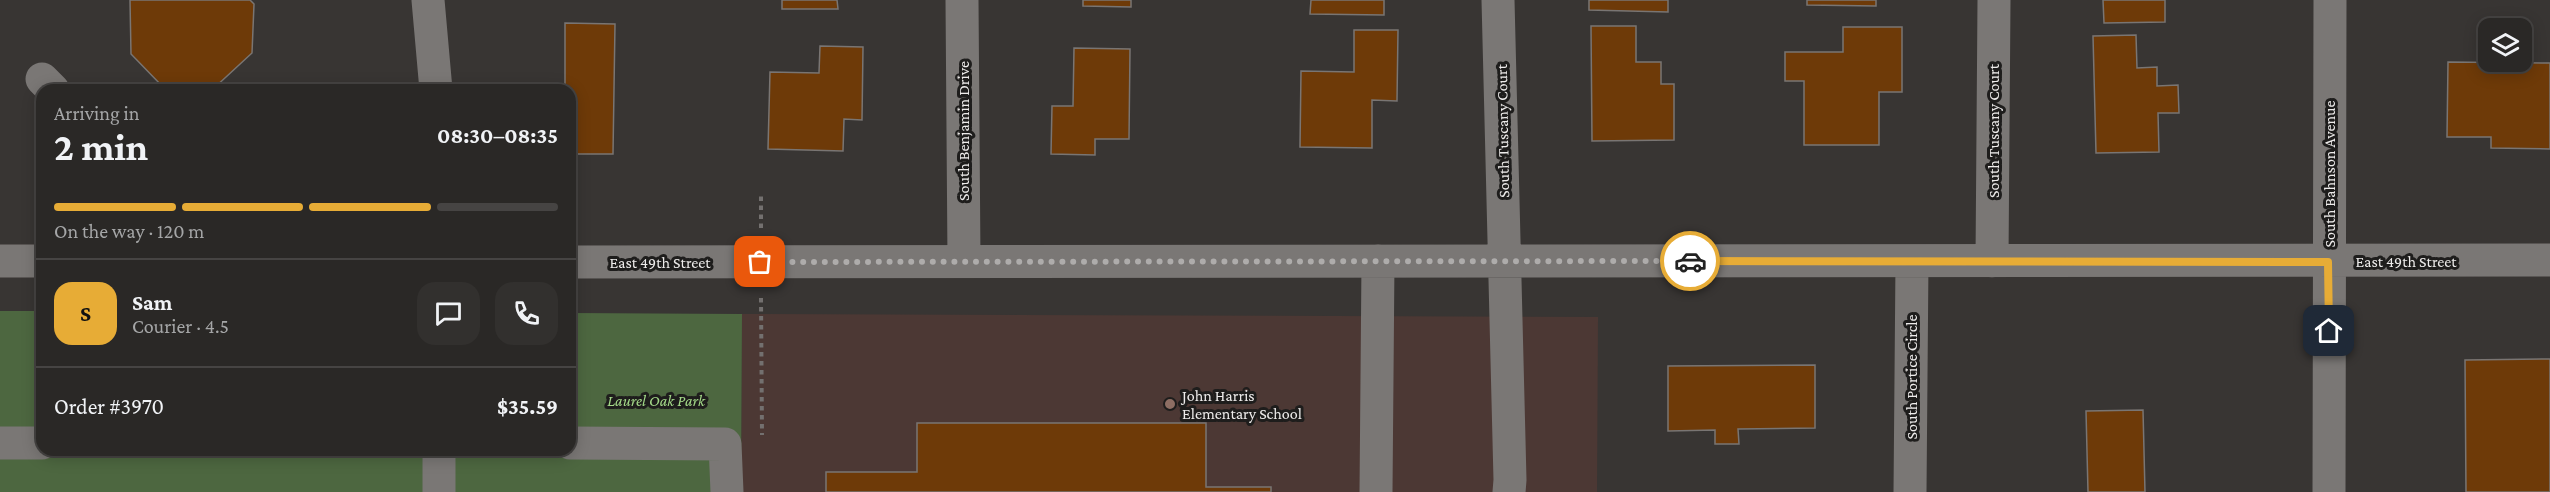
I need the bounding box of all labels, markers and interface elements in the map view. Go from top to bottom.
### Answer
map controls [2478,18,2532,72]
button: layers [2478,18,2532,72]
street label: South Benjamin Drive [955,61,973,201]
street label: South Tuscany Court [1493,63,1513,198]
street label: South Tuscany Court [1985,63,2003,198]
street label: South Bahnson Avenue [2321,100,2338,248]
text: Arriving in [54,102,139,124]
text: 08:30–08:35 [437,123,558,148]
text: 2 min [54,125,148,168]
text: On the way · 120 m [54,220,204,242]
courier [1660,231,1720,291]
pin [734,236,785,287]
icon: bag [743,245,776,278]
icon: car [1674,245,1707,278]
street label: East 49th Street [2355,253,2457,270]
street label: East 49th Street [609,254,711,271]
button: chat [417,282,480,345]
button: phone [495,282,558,345]
text: Sam [132,290,172,315]
text: S [80,301,91,326]
pin [2303,305,2354,356]
icon: home [2312,314,2345,347]
text: Courier · 4.5 [132,315,229,337]
street label: South Portice Circle [1903,315,1920,439]
place label: John Harris Elementary School [1180,387,1302,423]
park label: Laurel Oak Park [607,392,706,409]
text: Order #3970 [54,394,164,419]
text: $35.59 [497,394,558,419]
marker: John Harris Elementary School [1163,397,1177,411]

